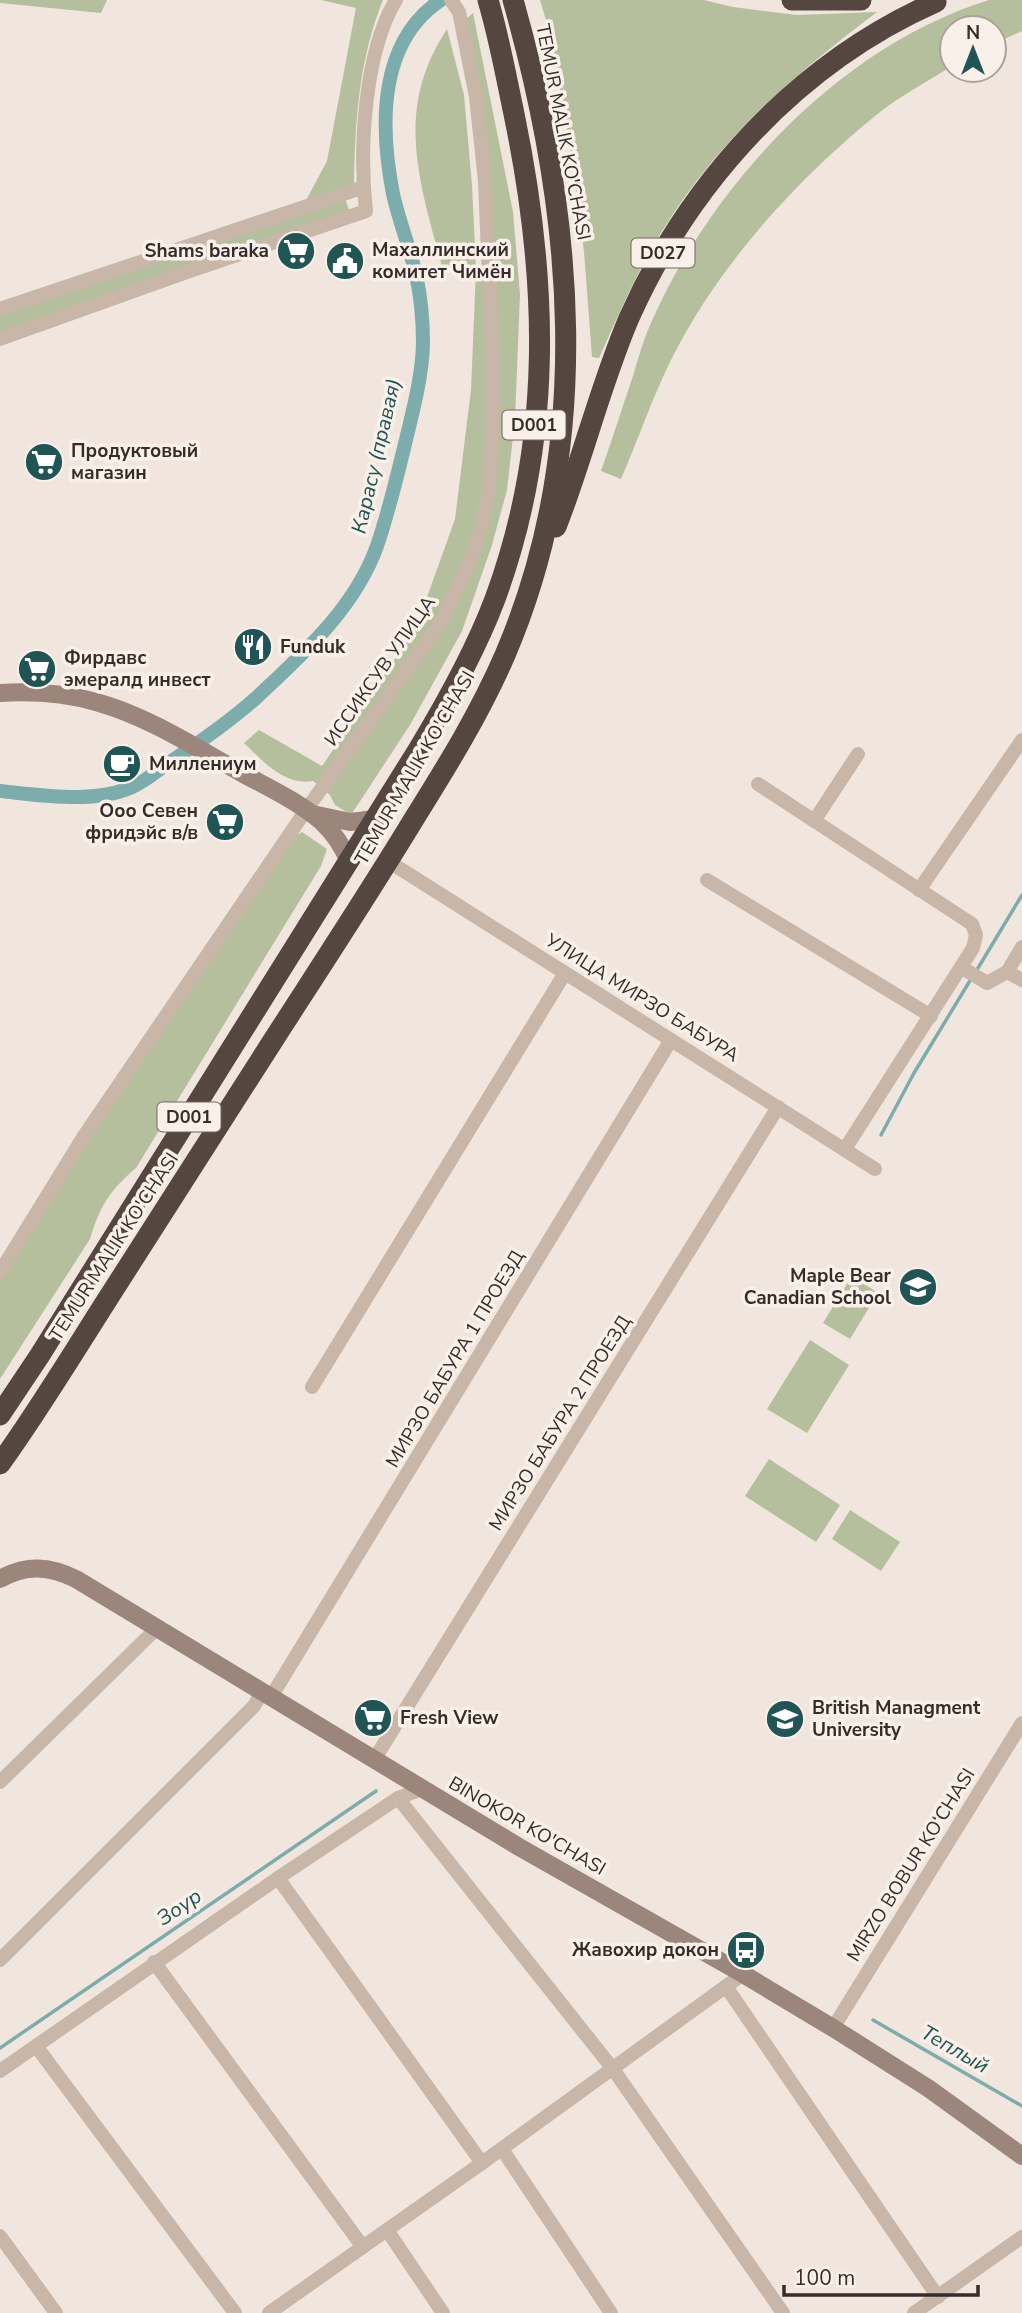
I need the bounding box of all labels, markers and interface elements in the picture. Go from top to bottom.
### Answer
north arrow [938,14,1008,84]
text: N [966,20,980,46]
street label: TEMUR MALIK KO'CHASI [529,22,597,242]
supermarket icon: Shams baraka [275,230,317,272]
place label: Махаллинский комитет Чимён [372,237,512,285]
place label: Shams baraka [144,238,269,264]
road number: D027 [632,239,694,268]
public building icon: Махаллинский комитет Чимён [324,240,366,282]
water label: Карасу (правая) [345,376,407,536]
road number: D001 [503,410,566,440]
place label: Продуктовый магазин [71,438,198,486]
supermarket icon: Продуктовый магазин [23,441,65,483]
street label: ИССИКСУВ УЛИЦА [318,591,442,751]
restaurant icon: Funduk [232,626,274,668]
place label: Funduk [280,634,346,660]
place label: Фирдавс эмералд инвест [64,645,210,693]
supermarket icon: Фирдавс эмералд инвест [16,648,58,690]
street label: TEMUR MALIK KO'CHASI [349,666,481,870]
cafe icon: Миллениум [101,743,143,785]
place label: Миллениум [149,751,257,777]
place label: Ооо Севен фридэйс в/в [85,798,198,846]
supermarket icon: Ооо Севен фридэйс в/в [204,801,246,843]
street label: УЛИЦА МИРЗО БАБУРА [539,927,744,1068]
road number: D001 [158,1102,220,1132]
street label: TEMUR MALIK KO'CHASI [43,1148,185,1346]
street label: МИРЗО БАБУРА 1 ПРОЕЗД [380,1245,531,1473]
place label: Maple Bear Canadian School [744,1263,892,1311]
school or university icon: Maple Bear Canadian School [897,1266,939,1308]
street label: МИРЗО БАБУРА 2 ПРОЕЗД [483,1310,637,1536]
place label: British Managment University [812,1695,981,1743]
supermarket icon: Fresh View [352,1697,394,1739]
school or university icon: British Managment University [764,1698,806,1740]
place label: Fresh View [400,1705,499,1731]
street label: MIRZO BOBUR KO‘CHASI [841,1763,981,1967]
street label: BINOKOR KO'CHASI [444,1770,610,1882]
water label: Зоур [151,1882,207,1932]
bus stop icon: Жавохир докон [725,1929,767,1971]
place label: Жавохир докон [572,1937,719,1963]
water label: Теплый [916,2018,994,2080]
scale bar [784,2254,978,2298]
text: 100 m [794,2264,855,2292]

